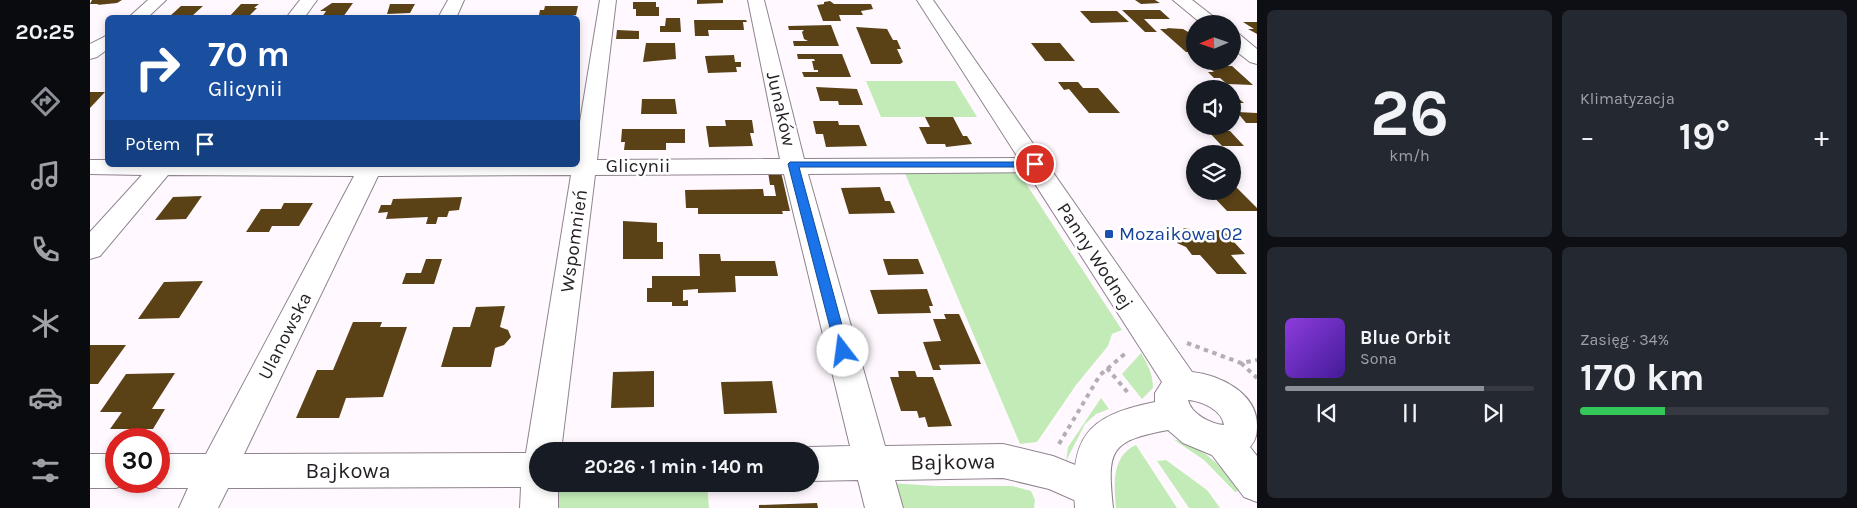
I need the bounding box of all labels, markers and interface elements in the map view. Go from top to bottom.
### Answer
north arrow [1186,15,1241,70]
map controls [1186,15,1241,200]
text: 20:25 [15,19,75,45]
text: 70 m [208,34,290,75]
icon: right [125,35,190,100]
street label: Junaków [762,70,800,149]
text: 26 [1370,75,1449,151]
text: Glicynii [208,76,283,102]
button: sound [1186,80,1241,135]
icon: directions [28,84,63,119]
text: Klimatyzacja [1580,89,1675,108]
text: 19° [1679,114,1730,159]
text: − [1580,120,1595,153]
text: + [1814,120,1829,153]
icon: arrive [191,130,219,158]
text: Potem [125,133,181,155]
pin [1014,143,1056,185]
button: layers [1186,145,1241,200]
text: km/h [1389,146,1430,165]
icon: arrive [1021,150,1049,178]
street label: Glicynii [606,155,670,177]
icon: music [28,158,63,193]
street label: Wspomnień [556,188,592,294]
street label: Panny Wodnej [1052,199,1138,313]
place label: Mozaikowa 02 [1119,223,1243,245]
marker: Mozaikowa 02 [1103,228,1115,240]
icon: phone [28,232,63,267]
street label: Ulanowska [254,289,316,383]
icon: climate [28,306,63,341]
position arrow [816,324,868,376]
text: Blue Orbit [1360,327,1451,349]
text: Zasięg · 34% [1580,330,1669,349]
text: Sona [1360,349,1397,368]
text: 170 km [1580,355,1705,400]
icon: car [28,380,63,415]
icon: previous [1313,399,1341,427]
icon: pause [1396,399,1424,427]
icon: next [1479,399,1507,427]
speed limit sign: 30 [105,428,170,493]
street label: Bajkowa [910,448,996,476]
icon: filters [28,453,63,488]
text: 20:26 · 1 min · 140 m [584,456,764,478]
street label: Bajkowa [305,458,391,484]

